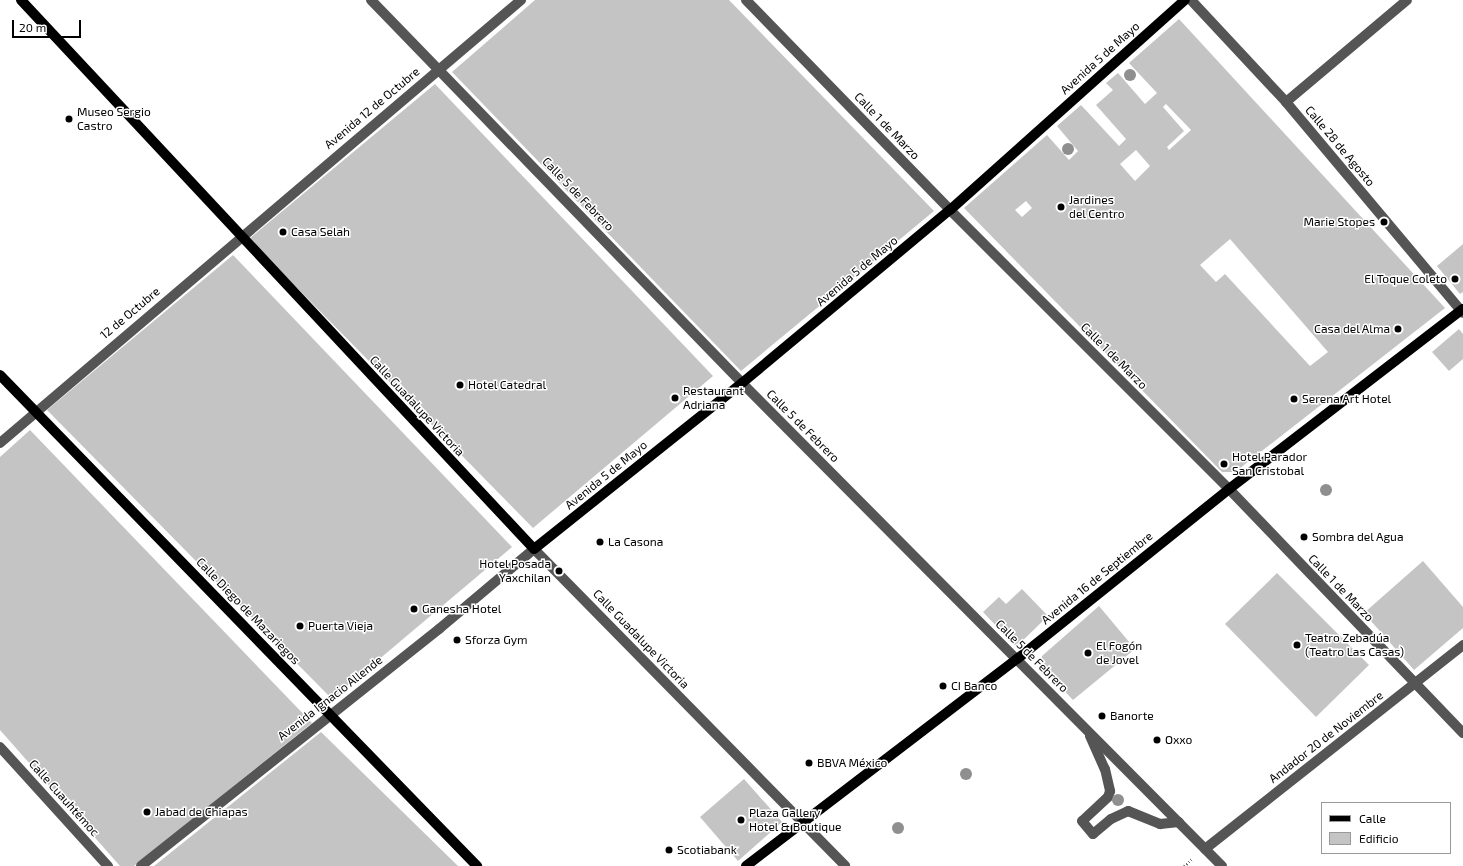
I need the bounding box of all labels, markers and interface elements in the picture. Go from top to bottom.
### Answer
scale bar [14,12,83,38]
street label: Avenida 5 de Mayo [1058,19,1142,97]
text: 20 m [19,20,46,34]
street label: Avenida 12 de Octubre [322,64,422,152]
street label: Calle 1 de Marzo [851,89,923,163]
street label: Calle 28 de Agosto [1302,103,1378,189]
place label: Museo Sergio Castro [77,105,151,133]
marker: Museo Sergio Castro [64,114,74,124]
street label: Calle 5 de Febrero [539,154,617,234]
place label: Jardines del Centro [1069,193,1125,221]
marker: Jardines del Centro [1056,202,1066,212]
place label: Marie Stopes [1303,215,1375,229]
marker: Marie Stopes [1378,216,1390,228]
place label: Casa Selah [291,225,350,239]
marker: Casa Selah [278,227,288,237]
street label: Avenida 5 de Mayo [814,233,900,309]
place label: El Toque Coleto [1364,272,1447,286]
marker: El Toque Coleto [1450,274,1460,284]
street label: 12 de Octubre [97,284,163,342]
street label: Calle 1 de Marzo [1078,320,1150,392]
place label: Casa del Alma [1314,322,1390,336]
marker: Casa del Alma [1393,324,1403,334]
street label: Calle Guadalupe Victoria [367,353,467,459]
place label: Hotel Catedral [468,378,546,392]
marker: Hotel Catedral [455,380,465,390]
place label: Restaurant Adriana [683,384,744,412]
street label: Calle 5 de Febrero [764,387,842,465]
place label: Serena Art Hotel [1302,392,1391,406]
marker: Restaurant Adriana [670,393,680,403]
marker: Serena Art Hotel [1289,394,1299,404]
street label: Avenida 5 de Mayo [562,438,650,512]
place label: Hotel Parador San Cristobal [1232,450,1308,478]
marker: Hotel Parador San Cristobal [1219,459,1229,469]
street label: Avenida 16 de Septiembre [1038,529,1156,627]
place label: Sombra del Agua [1312,530,1404,544]
marker: Sombra del Agua [1299,532,1309,542]
place label: La Casona [608,535,663,549]
marker: La Casona [595,537,605,547]
street label: Calle 1 de Marzo [1305,551,1377,625]
street label: Calle Diego de Mazariegos [193,555,303,667]
place label: Hotel Posada Yaxchilan [479,557,551,585]
marker: Hotel Posada Yaxchilan [554,566,564,576]
street label: Calle Guadalupe Victoria [590,586,692,692]
place label: Ganesha Hotel [422,602,501,616]
marker: Ganesha Hotel [409,604,419,614]
street label: Calle 5 de Febrero [993,617,1071,695]
place label: Puerta Vieja [308,619,373,633]
marker: Puerta Vieja [295,621,305,631]
place label: Teatro Zebadúa (Teatro Las Casas) [1305,631,1404,659]
place label: Sforza Gym [465,633,528,647]
marker: Sforza Gym [452,635,462,645]
place label: El Fogón de Jovel [1096,639,1142,667]
marker: Teatro Zebadúa (Teatro Las Casas) [1292,640,1302,650]
marker: El Fogón de Jovel [1083,648,1093,658]
street label: Avenida Ignacio Allende [275,653,385,743]
place label: CI Banco [951,679,997,693]
marker: CI Banco [938,681,948,691]
street label: Andador 20 de Noviembre [1266,688,1386,786]
place label: Banorte [1110,709,1154,723]
marker: Banorte [1097,711,1107,721]
place label: Oxxo [1165,733,1192,747]
marker: Oxxo [1152,735,1162,745]
place label: BBVA México [817,756,888,770]
street label: Calle Cuauhtémoc [26,757,102,839]
marker: BBVA México [804,758,814,768]
legend [1321,802,1451,854]
place label: Jabad de Chiapas [155,805,248,819]
place label: Plaza Gallery Hotel & Boutique [749,806,842,834]
marker: Jabad de Chiapas [142,807,152,817]
text: Calle [1359,811,1386,825]
marker: Plaza Gallery Hotel & Boutique [736,815,746,825]
text: Edificio [1359,831,1399,845]
place label: Scotiabank [677,843,737,857]
marker: Scotiabank [664,845,674,855]

